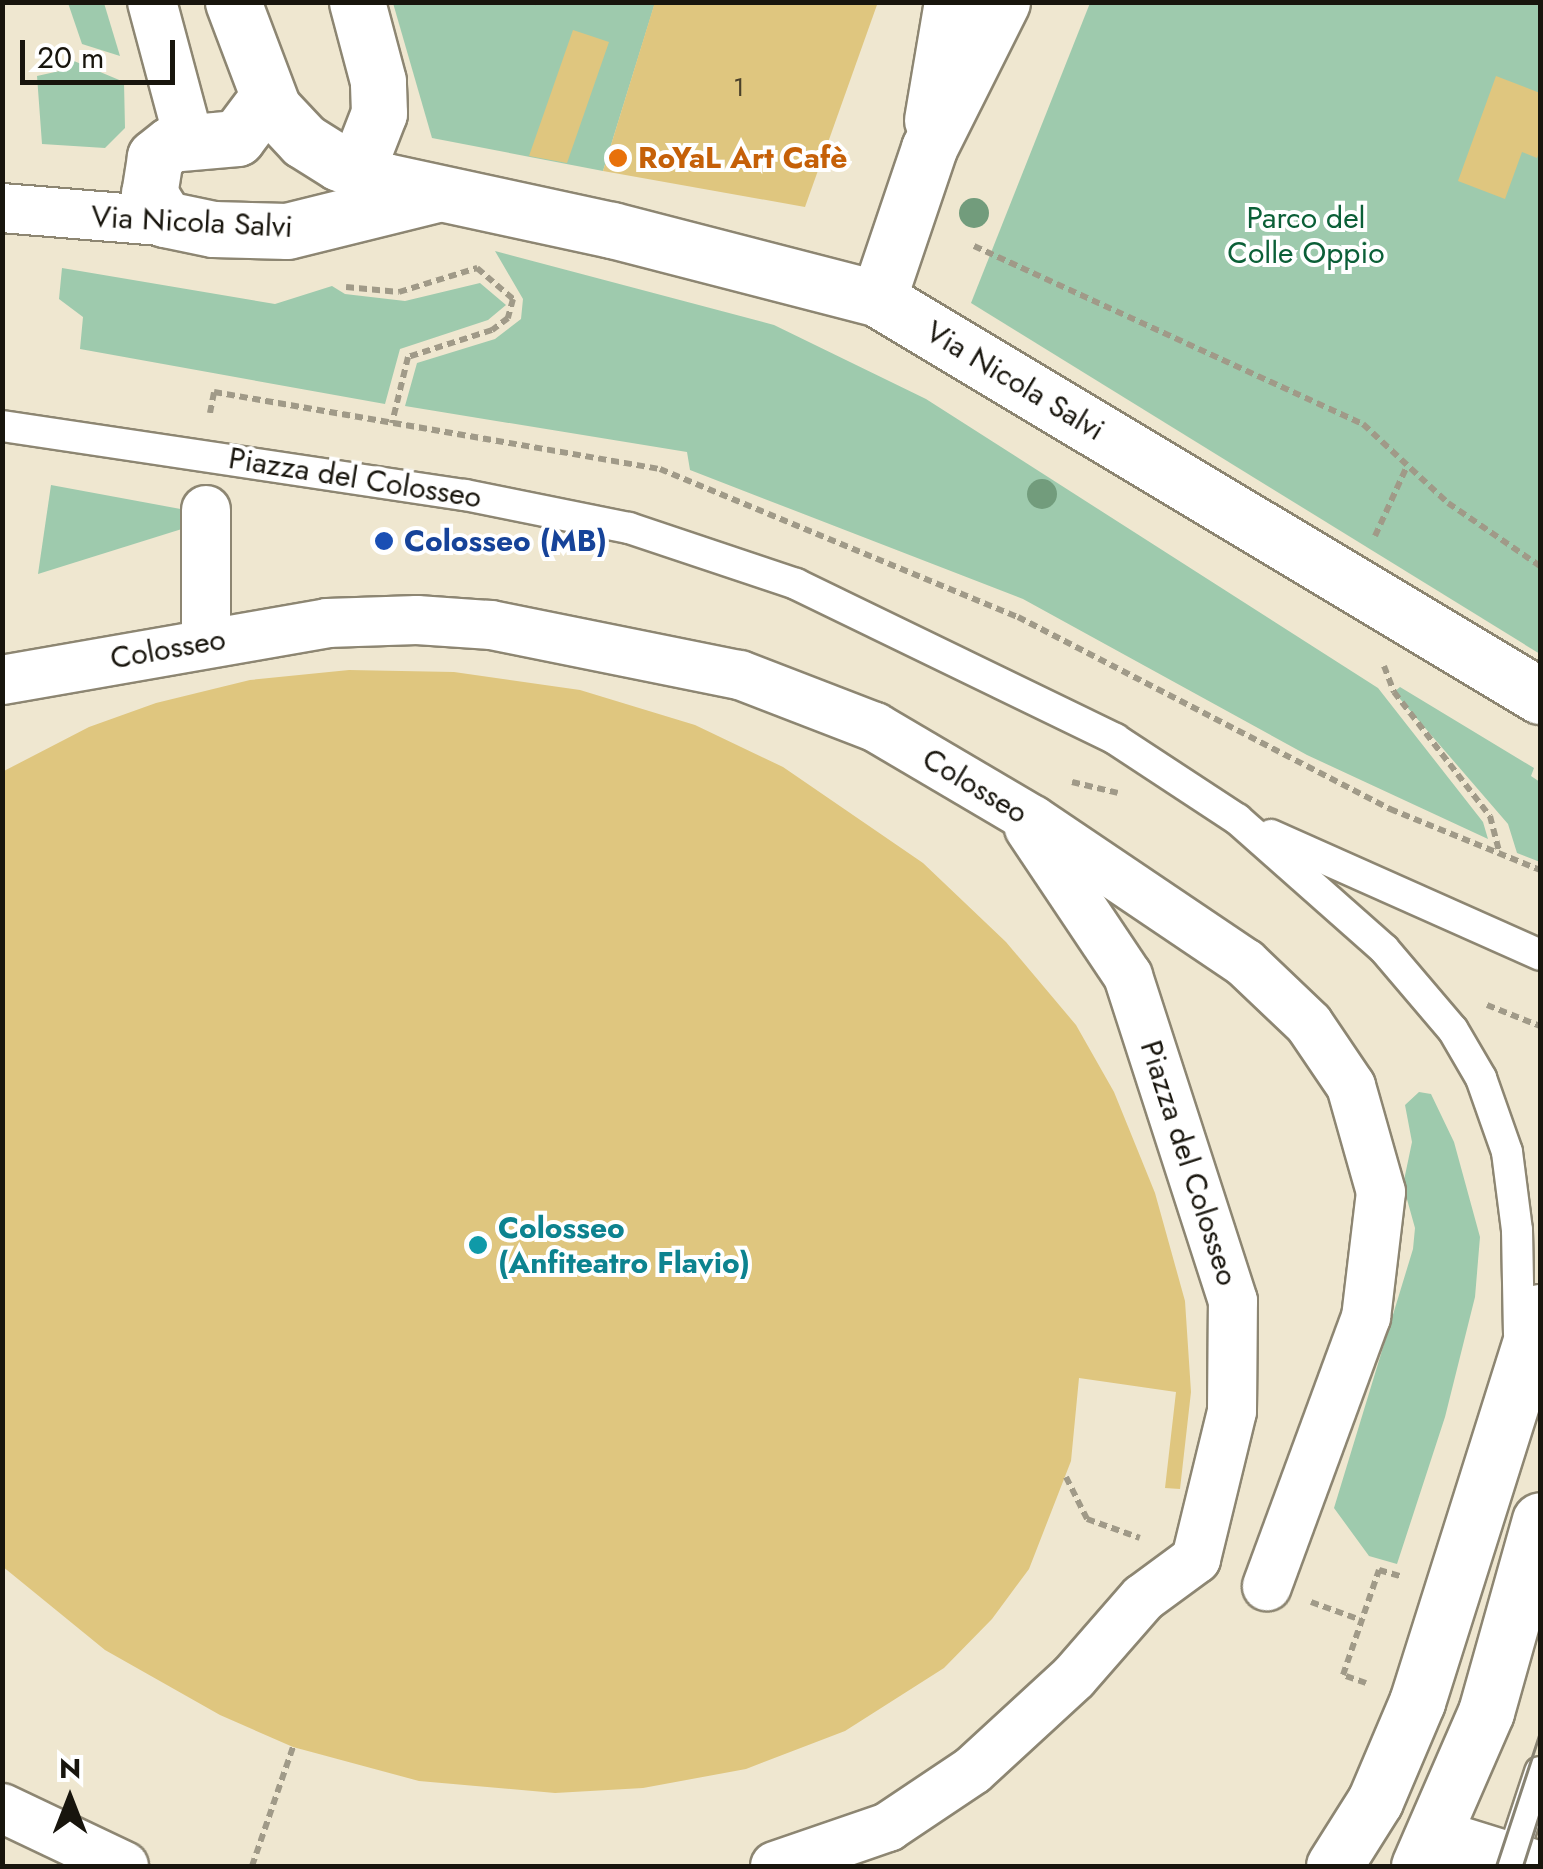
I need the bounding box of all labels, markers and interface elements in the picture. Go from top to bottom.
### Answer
scale bar [25,20,180,82]
text: 20 m [37,36,104,79]
house number: 1 [733,72,745,102]
place label: RoYaL Art Cafè [638,140,848,176]
marker: RoYaL Art Cafè [607,147,629,169]
street label: Via Nicola Salvi [90,199,294,245]
park label: Parco del Colle Oppio [1227,200,1385,270]
street label: Via Nicola Salvi [919,314,1111,448]
street label: Piazza del Colosseo [226,440,484,516]
place label: Colosseo (MB) [404,523,607,559]
marker: Colosseo (MB) [373,530,395,552]
street label: Colosseo [108,621,228,677]
street label: Colosseo [916,741,1034,831]
street label: Piazza del Colosseo [1132,1036,1246,1290]
place label: Colosseo (Anfiteatro Flavio) [498,1210,750,1280]
marker: Colosseo (Anfiteatro Flavio) [467,1234,489,1256]
text: N [59,1748,81,1789]
north arrow [20,1749,120,1849]

